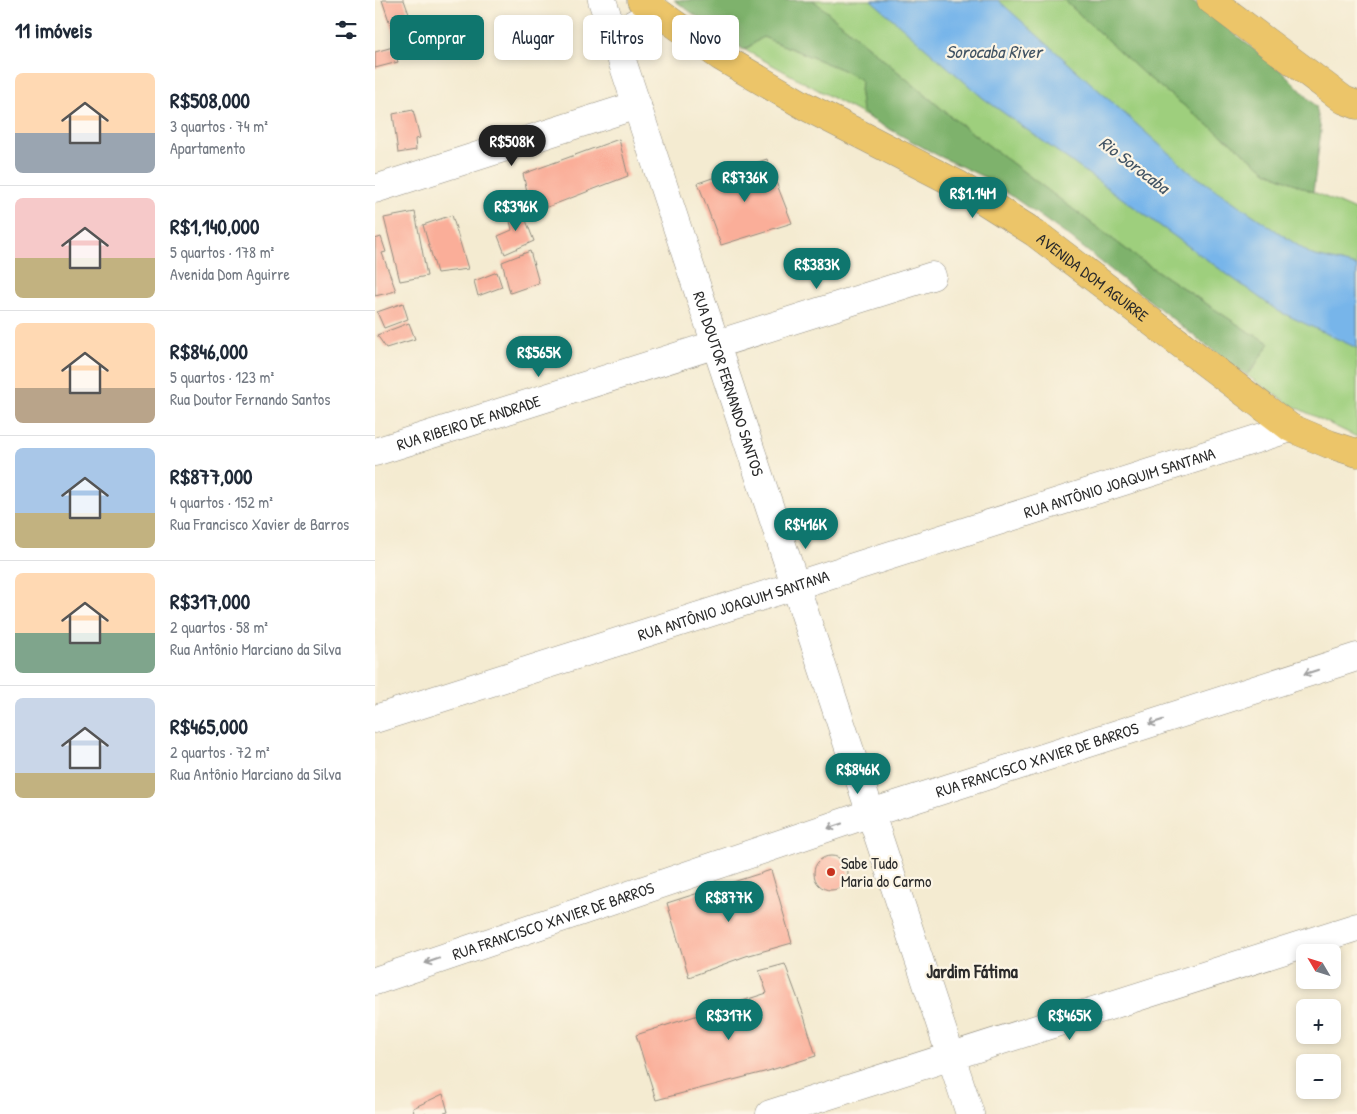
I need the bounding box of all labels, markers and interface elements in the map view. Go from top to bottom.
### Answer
chip: Comprar [390,15,484,60]
chip: Alugar [494,15,573,60]
chip: Filtros [583,15,662,60]
chip: Novo [672,15,739,60]
text: 11 imóveis [15,16,92,45]
icon: filters [332,16,360,44]
water label: Sorocaba River [946,39,1044,64]
text: R$508,000 [170,86,250,115]
icon: home [55,93,115,153]
text: 3 quartos · 74 m² [170,115,268,137]
pin: R$508K [471,124,553,167]
text: R$508K [490,130,534,152]
water label: Rio Sorocaba [1094,130,1176,200]
text: Apartamento [170,137,245,159]
pin: R$736K [704,160,786,203]
text: R$736K [722,166,768,188]
pin: R$1.14M [927,176,1019,219]
text: R$1.14M [950,182,996,204]
pin: R$396K [475,190,557,232]
text: R$396K [494,195,538,217]
text: R$1,140,000 [170,212,259,241]
icon: home [55,218,115,278]
street label: AVENIDA DOM AGUIRRE [1032,227,1153,327]
text: 5 quartos · 178 m² [170,241,274,263]
pin: R$383K [776,248,858,290]
text: R$383K [794,253,840,275]
text: Avenida Dom Aguirre [170,263,290,285]
street label: RUA DOUTOR FERNANDO SANTOS [688,288,770,479]
pin: R$565K [498,336,580,378]
text: R$846,000 [170,337,248,366]
text: R$565K [517,341,561,363]
icon: home [55,343,115,403]
text: 5 quartos · 123 m² [170,366,274,388]
text: Rua Doutor Fernando Santos [170,388,330,410]
street label: RUA RIBEIRO DE ANDRADE [394,389,543,455]
street label: RUA ANTÔNIO JOAQUIM SANTANA [1021,442,1218,523]
text: R$877,000 [170,462,253,491]
icon: home [55,468,115,528]
text: 4 quartos · 152 m² [170,491,273,513]
pin: R$416K [765,508,847,550]
text: Rua Francisco Xavier de Barros [170,513,349,535]
text: R$416K [785,513,827,535]
street label: RUA ANTÔNIO JOAQUIM SANTANA [635,564,832,646]
text: R$317,000 [170,587,250,616]
icon: home [55,593,115,653]
text: 2 quartos · 58 m² [170,616,268,638]
text: Rua Antônio Marciano da Silva [170,638,341,660]
one-way arrow [1303,667,1319,677]
text: R$465,000 [170,712,248,741]
street label: RUA FRANCISCO XAVIER DE BARROS [933,717,1142,803]
one-way arrow [1148,717,1164,727]
icon: home [55,718,115,778]
text: 2 quartos · 72 m² [170,741,270,763]
pin: R$846K [817,752,899,795]
text: R$846K [836,758,880,780]
text: Rua Antônio Marciano da Silva [170,763,341,785]
one-way arrow [827,821,843,831]
place label: Sabe Tudo Maria do Carmo [841,852,932,892]
marker: Sabe Tudo Maria do Carmo [825,866,837,878]
street label: RUA FRANCISCO XAVIER DE BARROS [449,876,658,965]
pin: R$877K [688,880,770,923]
text: R$877K [706,886,752,908]
north arrow [1296,944,1341,989]
map controls [1296,944,1341,1099]
one-way arrow [424,957,440,967]
district label: Jardim Fátima [926,959,1019,984]
pin: R$317K [688,998,770,1041]
pin: R$465K [1029,998,1111,1041]
button: + [1296,999,1341,1044]
text: R$317K [707,1004,751,1026]
text: R$465K [1049,1004,1091,1026]
button: − [1296,1054,1341,1099]

